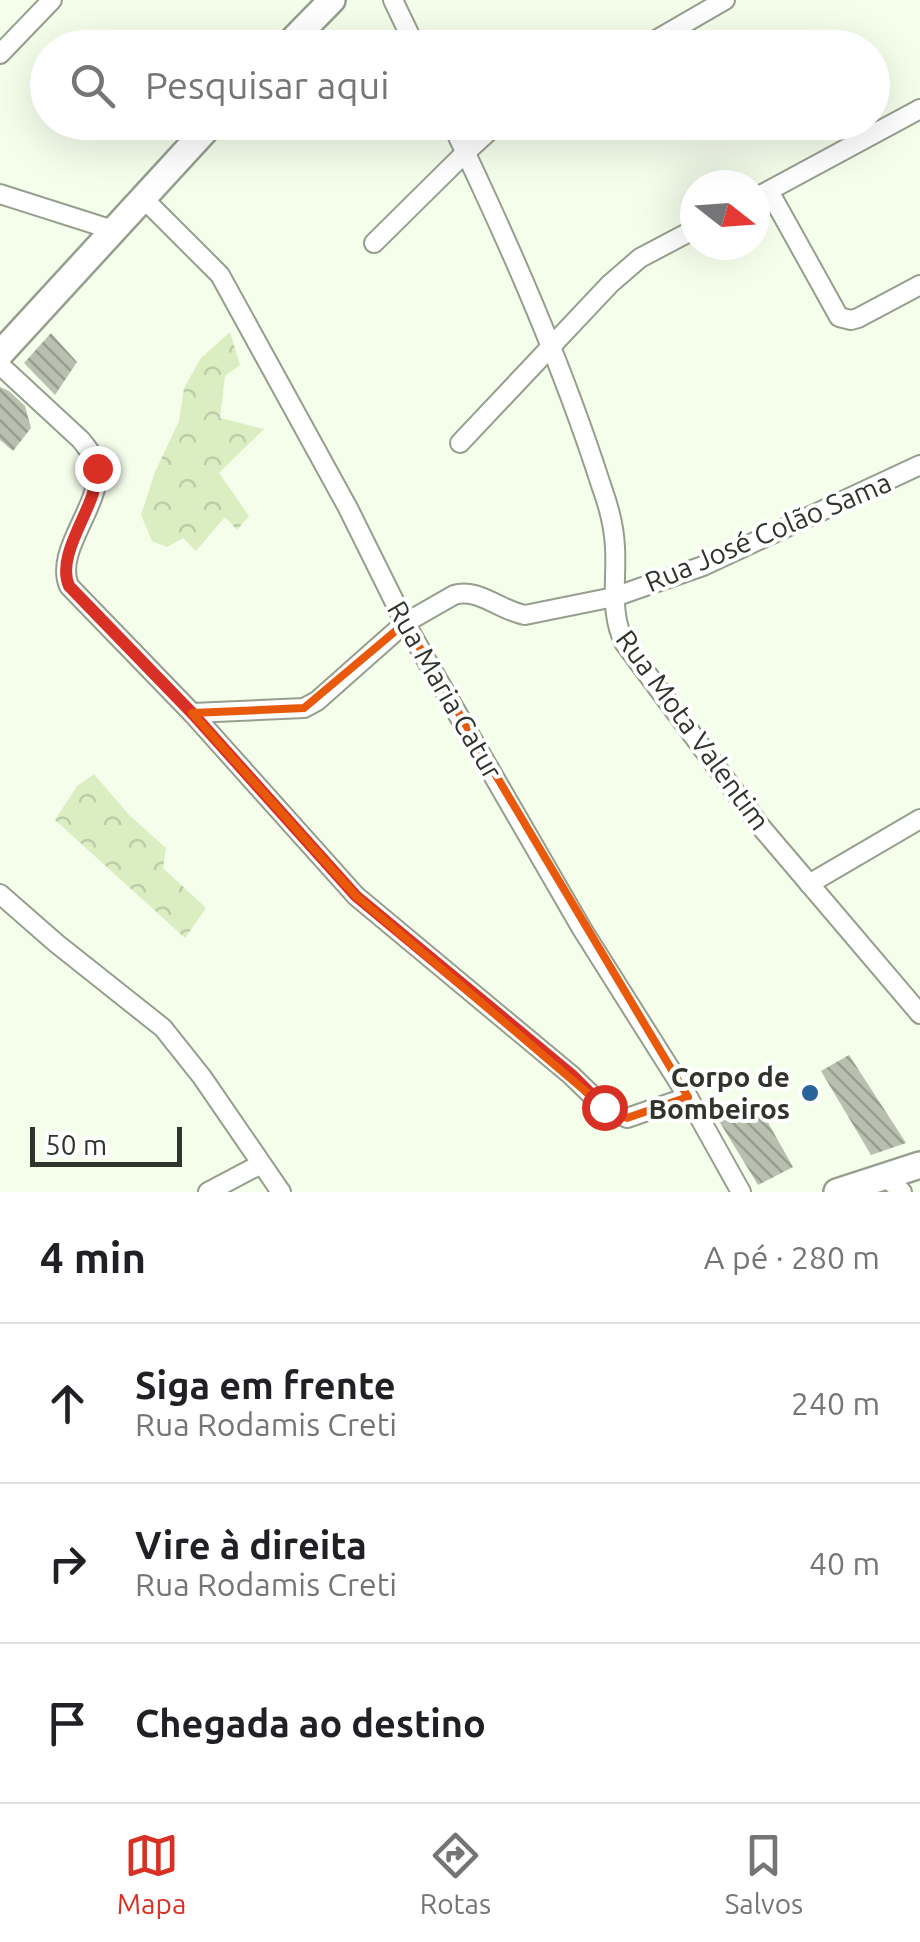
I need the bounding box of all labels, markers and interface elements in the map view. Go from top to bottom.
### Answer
search box [30,30,890,140]
icon: search [65,58,120,113]
text: Pesquisar aqui [145,64,389,106]
north arrow [680,170,770,260]
route end [75,446,121,492]
street label: Rua José Colão Sama [640,466,895,597]
street label: Rua Maria Catur [382,595,509,785]
street label: Rua Mota Valentim [611,624,776,836]
place label: Corpo de Bombeiros [648,1061,790,1124]
marker: Corpo de Bombeiros [799,1082,821,1104]
route start [582,1085,628,1131]
scale bar [30,1122,182,1166]
text: 50 m [45,1129,107,1160]
text: 4 min [40,1234,146,1281]
text: A pé · 280 m [704,1239,880,1275]
text: Siga em frente [135,1364,396,1406]
icon: ahead [40,1376,95,1431]
text: 240 m [791,1385,880,1421]
text: Rua Rodamis Creti [135,1406,397,1442]
text: Vire à direita [135,1524,367,1566]
icon: right [40,1536,95,1591]
text: 40 m [809,1545,880,1581]
text: Rua Rodamis Creti [135,1566,397,1602]
icon: arrive [40,1696,95,1751]
text: Chegada ao destino [135,1702,486,1744]
tab: Mapa [117,1828,186,1919]
tab: Rotas [420,1828,491,1919]
tab: Salvos [725,1828,803,1919]

